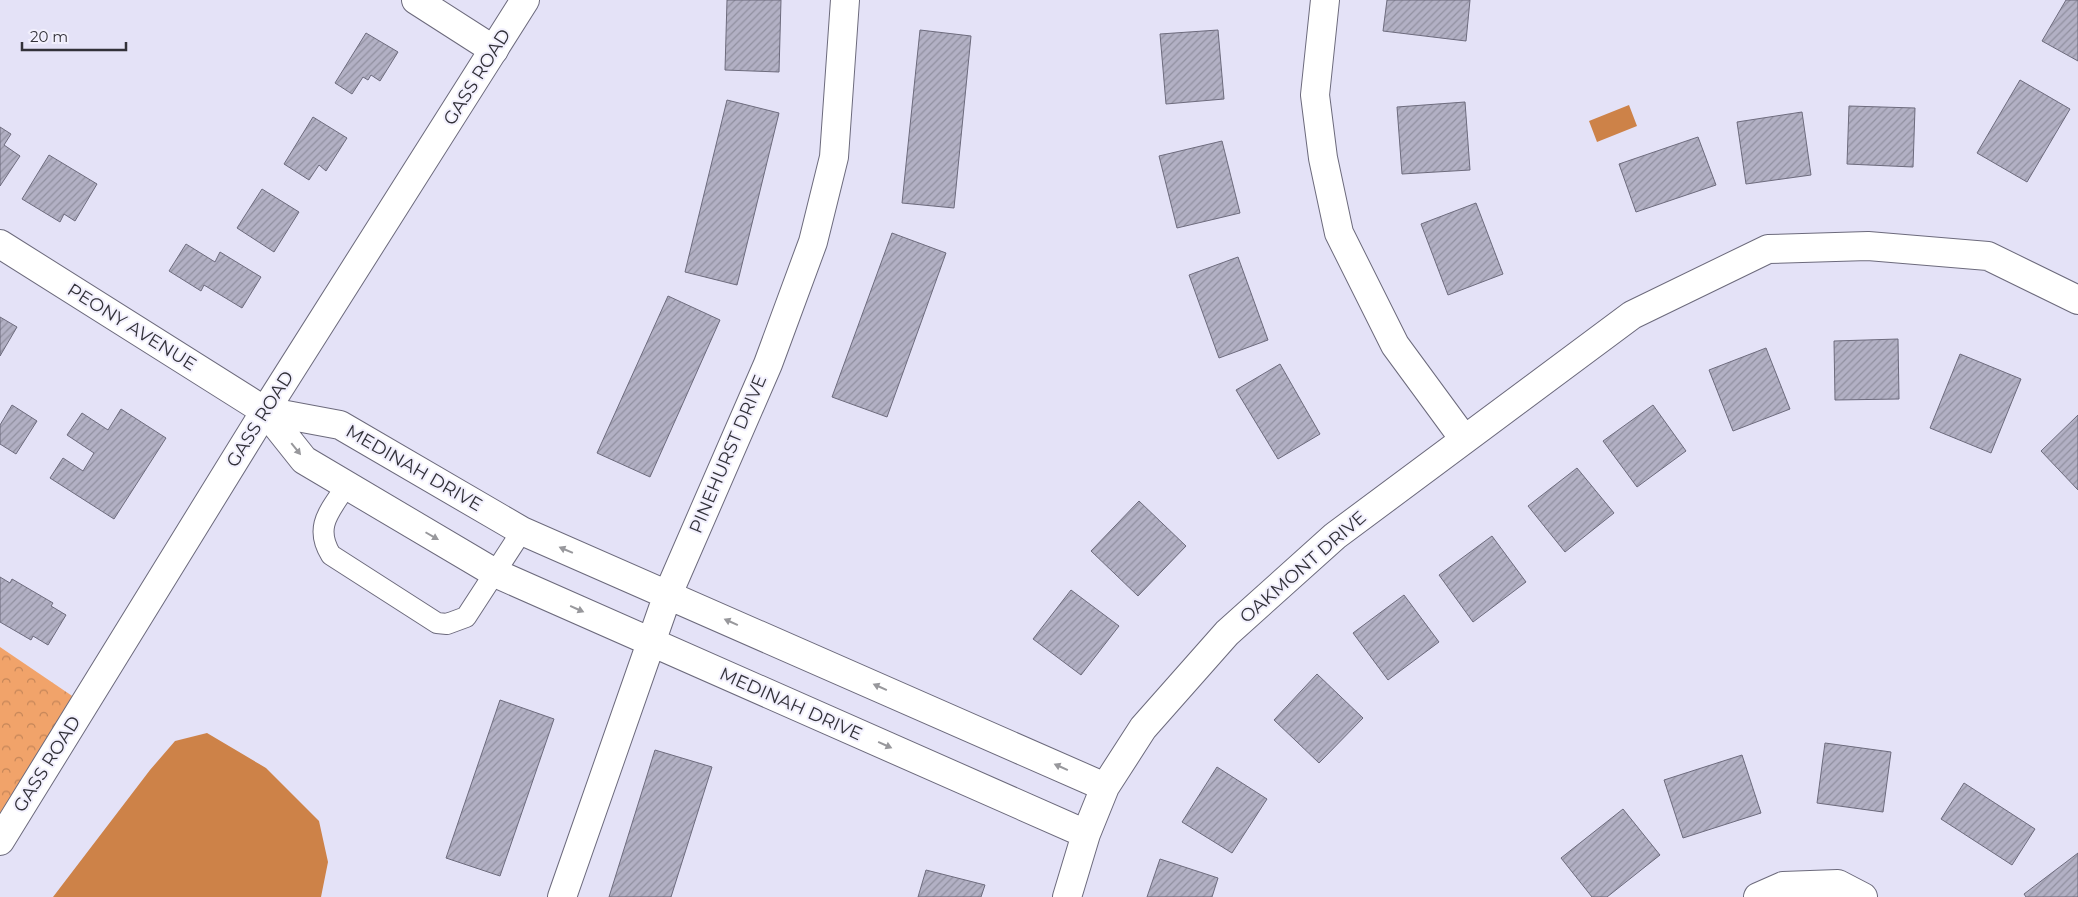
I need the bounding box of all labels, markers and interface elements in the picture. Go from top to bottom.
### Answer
scale bar [22,20,126,52]
street label: GASS ROAD [439,25,515,129]
text: 20 m [30,27,68,46]
street label: PEONY AVENUE [63,278,201,376]
street label: GASS ROAD [222,367,298,471]
street label: PINEHURST DRIVE [685,371,771,537]
street label: MEDINAH DRIVE [342,420,486,516]
one-way arrow [290,442,301,455]
street label: OAKMONT DRIVE [1235,506,1371,628]
one-way arrow [425,531,438,540]
one-way arrow [559,546,573,554]
one-way arrow [570,605,584,613]
one-way arrow [724,617,738,625]
street label: MEDINAH DRIVE [716,663,866,745]
one-way arrow [873,683,887,691]
street label: GASS ROAD [9,712,85,816]
one-way arrow [878,742,892,750]
one-way arrow [1054,763,1068,771]

